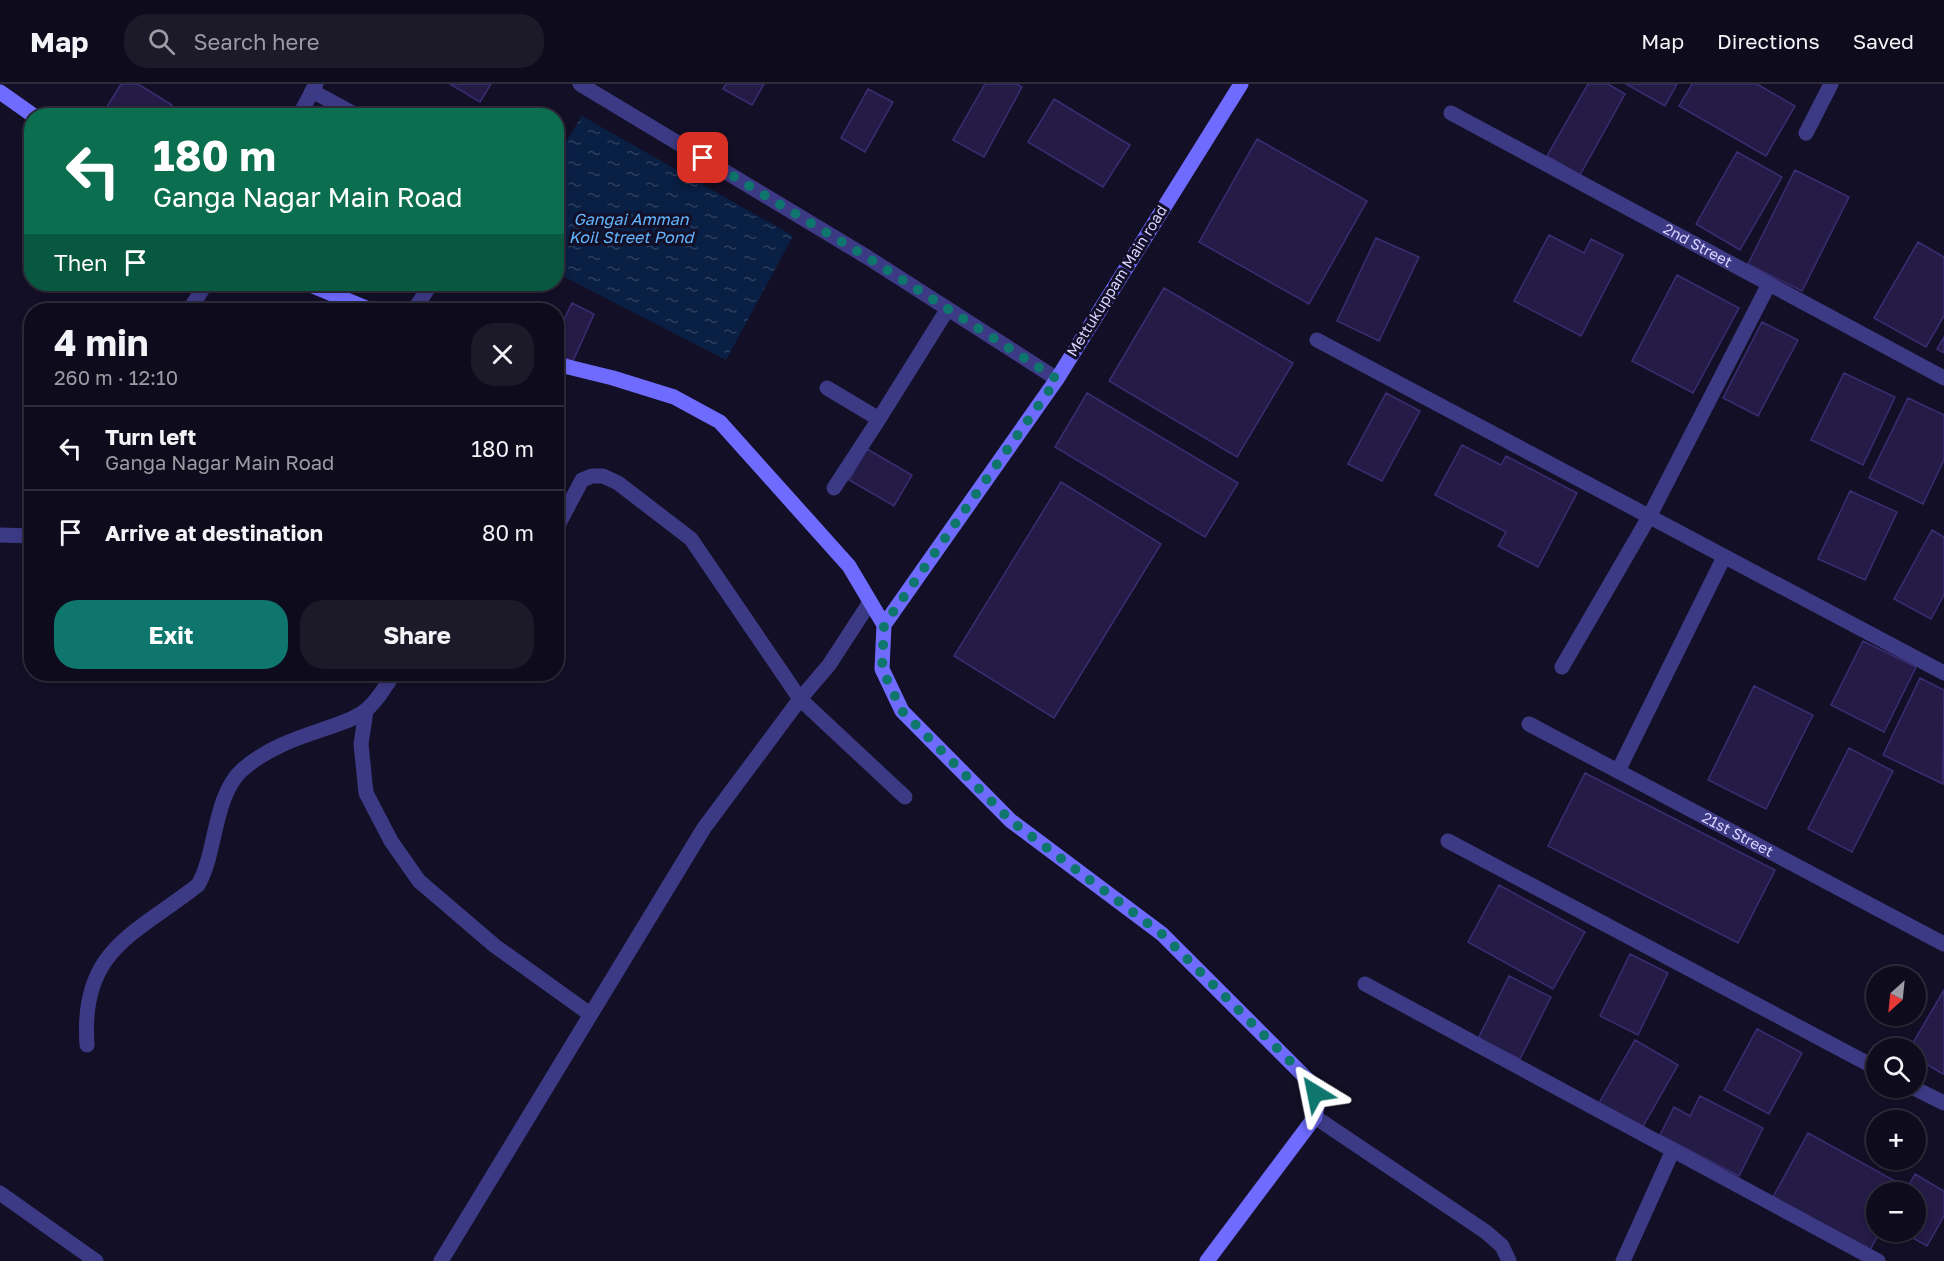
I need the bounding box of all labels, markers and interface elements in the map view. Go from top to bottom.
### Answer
search box [124,14,544,68]
text: Map [30,25,88,58]
icon: search [145,25,178,58]
text: Search here [193,28,319,55]
text: Map [1641,28,1684,54]
text: Directions [1717,28,1820,54]
text: Saved [1853,28,1914,54]
text: 180 m [153,130,276,180]
icon: left [54,132,132,210]
pin [677,132,728,183]
icon: arrive [686,141,719,174]
text: Ganga Nagar Main Road [153,181,463,213]
street label: Mettukuppam Main road [1062,202,1170,359]
water label: Gangai Amman Koil Street Pond [569,209,695,247]
street label: 2nd Street [1661,219,1736,270]
icon: arrive [119,246,152,279]
text: Then [54,249,107,276]
text: 4 min [54,321,149,364]
button: close [471,323,534,386]
text: 260 m · 12:10 [54,365,178,389]
text: Turn left [105,423,196,450]
icon: left [54,432,87,465]
text: 180 m [471,435,534,462]
text: Ganga Nagar Main Road [105,450,334,474]
icon: arrive [54,516,87,549]
text: Arrive at destination [105,519,323,546]
text: 80 m [482,519,534,546]
button: Exit [54,600,288,669]
button: Share [300,600,534,669]
street label: 21st Street [1699,807,1777,860]
north arrow [1866,966,1926,1026]
map controls [1866,966,1926,1242]
button: search [1866,1038,1926,1098]
position arrow [1283,1061,1347,1125]
button: + [1866,1110,1926,1170]
button: − [1866,1182,1926,1242]

